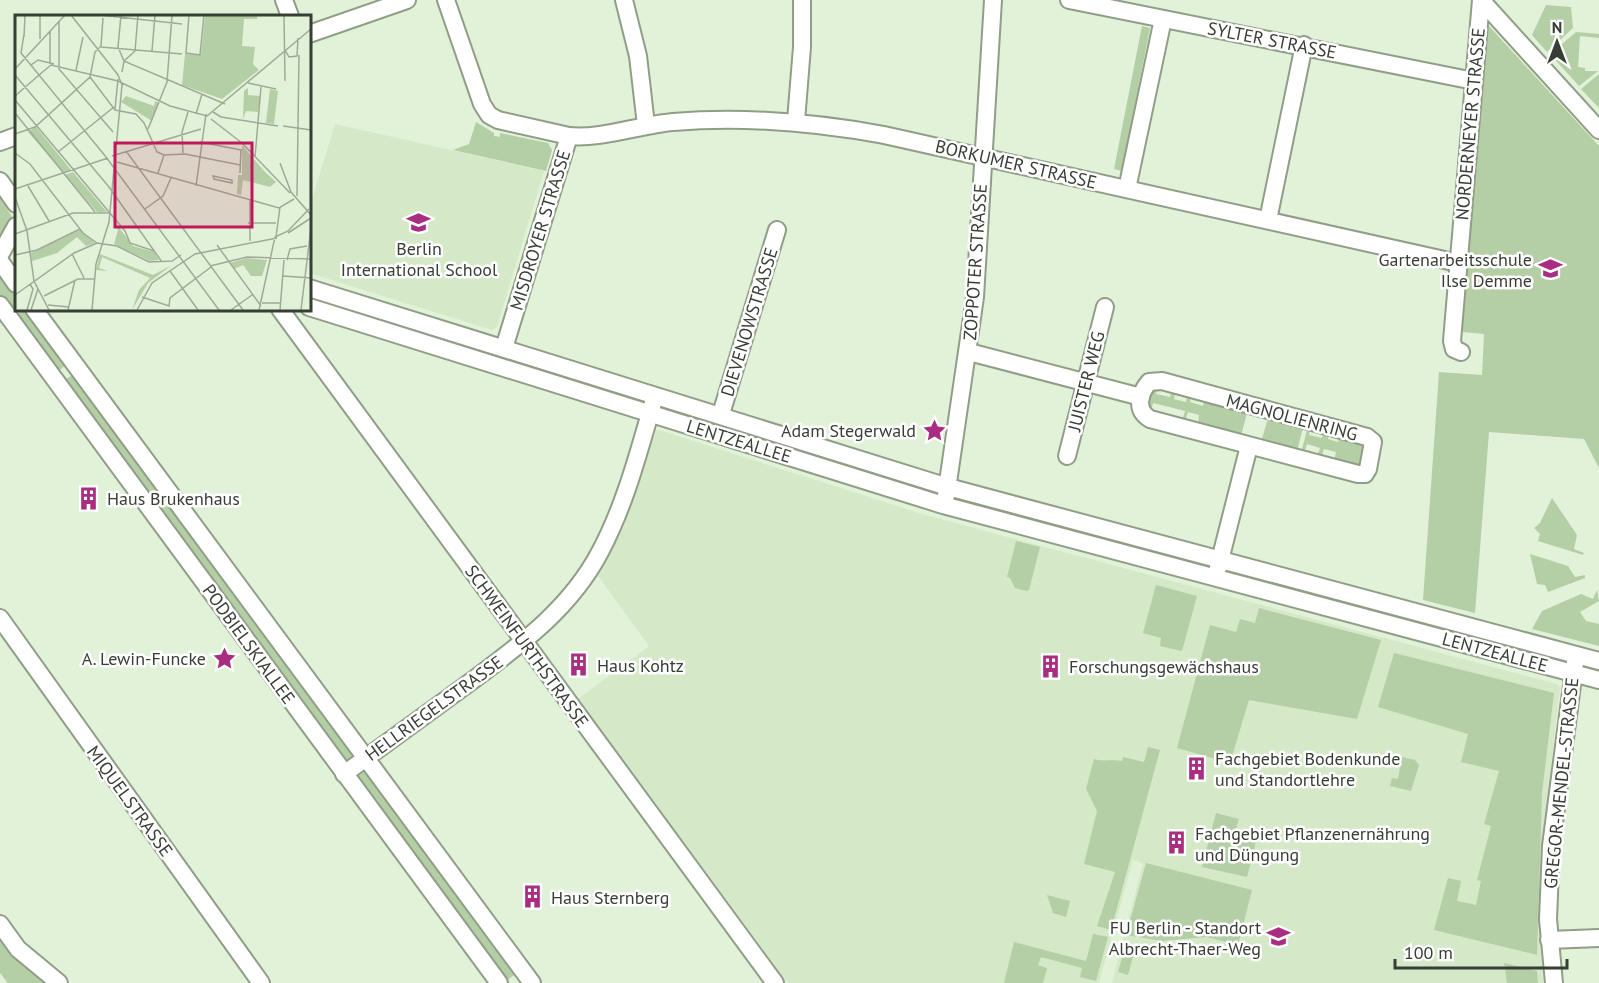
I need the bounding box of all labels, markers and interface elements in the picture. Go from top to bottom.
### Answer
north arrow [1527,12,1587,72]
inset map [15,15,310,310]
street label: SYLTER STRASSE [1206,16,1338,64]
text: N [1552,17,1562,37]
street label: NORDERNEYER STRASSE [1450,27,1490,221]
street label: BORKUMER STRASSE [933,134,1099,194]
street label: MISDROYER STRASSE [505,147,575,313]
street label: ZOPPOTER STRASSE [958,183,992,341]
school or university icon: Berlin International School [406,209,432,235]
place label: Berlin International School [341,237,498,281]
street label: DIEVENOWSTRASSE [715,245,783,399]
place label: Gartenarbeitsschule Ilse Demme [1378,248,1532,292]
school or university icon: Gartenarbeitsschule Ilse Demme [1537,256,1563,282]
street label: JUISTER WEG [1062,329,1110,434]
street label: MAGNOLIENRING [1224,388,1360,446]
street label: LENTZEALLEE [684,414,794,468]
place icon: Adam Stegerwald [921,417,947,443]
place label: Adam Stegerwald [781,419,916,442]
building icon: Haus Brukenhaus [76,485,102,511]
place label: Haus Brukenhaus [107,487,240,510]
street label: SCHWEINFURTHSTRASSE [460,560,594,732]
street label: PODBIELSKIALLEE [198,579,300,709]
street label: LENTZEALLEE [1440,627,1550,677]
place icon: A. Lewin-Funcke [211,645,237,671]
place label: A. Lewin-Funcke [82,647,206,670]
street label: HELLRIEGELSTRASSE [360,650,508,766]
building icon: Haus Kohtz [566,652,592,678]
building icon: Forschungsgewächshaus [1038,653,1064,679]
place label: Haus Kohtz [597,654,684,677]
place label: Forschungsgewächshaus [1069,655,1259,678]
street label: GREGOR-MENDEL-STRASSE [1538,676,1584,890]
street label: MIQUELSTRASSE [82,741,178,861]
place label: Fachgebiet Bodenkunde und Standortlehre [1215,747,1400,791]
building icon: Fachgebiet Bodenkunde und Standortlehre [1184,755,1210,781]
place label: Fachgebiet Pflanzenernährung und Düngung [1195,822,1430,866]
building icon: Fachgebiet Pflanzenernährung und Düngung [1164,830,1190,856]
building icon: Haus Sternberg [520,884,546,910]
place label: Haus Sternberg [551,886,669,909]
place label: FU Berlin - Standort Albrecht-Thaer-Weg [1109,916,1261,960]
school or university icon: FU Berlin - Standort Albrecht-Thaer-Weg [1266,924,1292,950]
scale bar [1395,932,1568,970]
text: 100 m [1404,941,1453,964]

